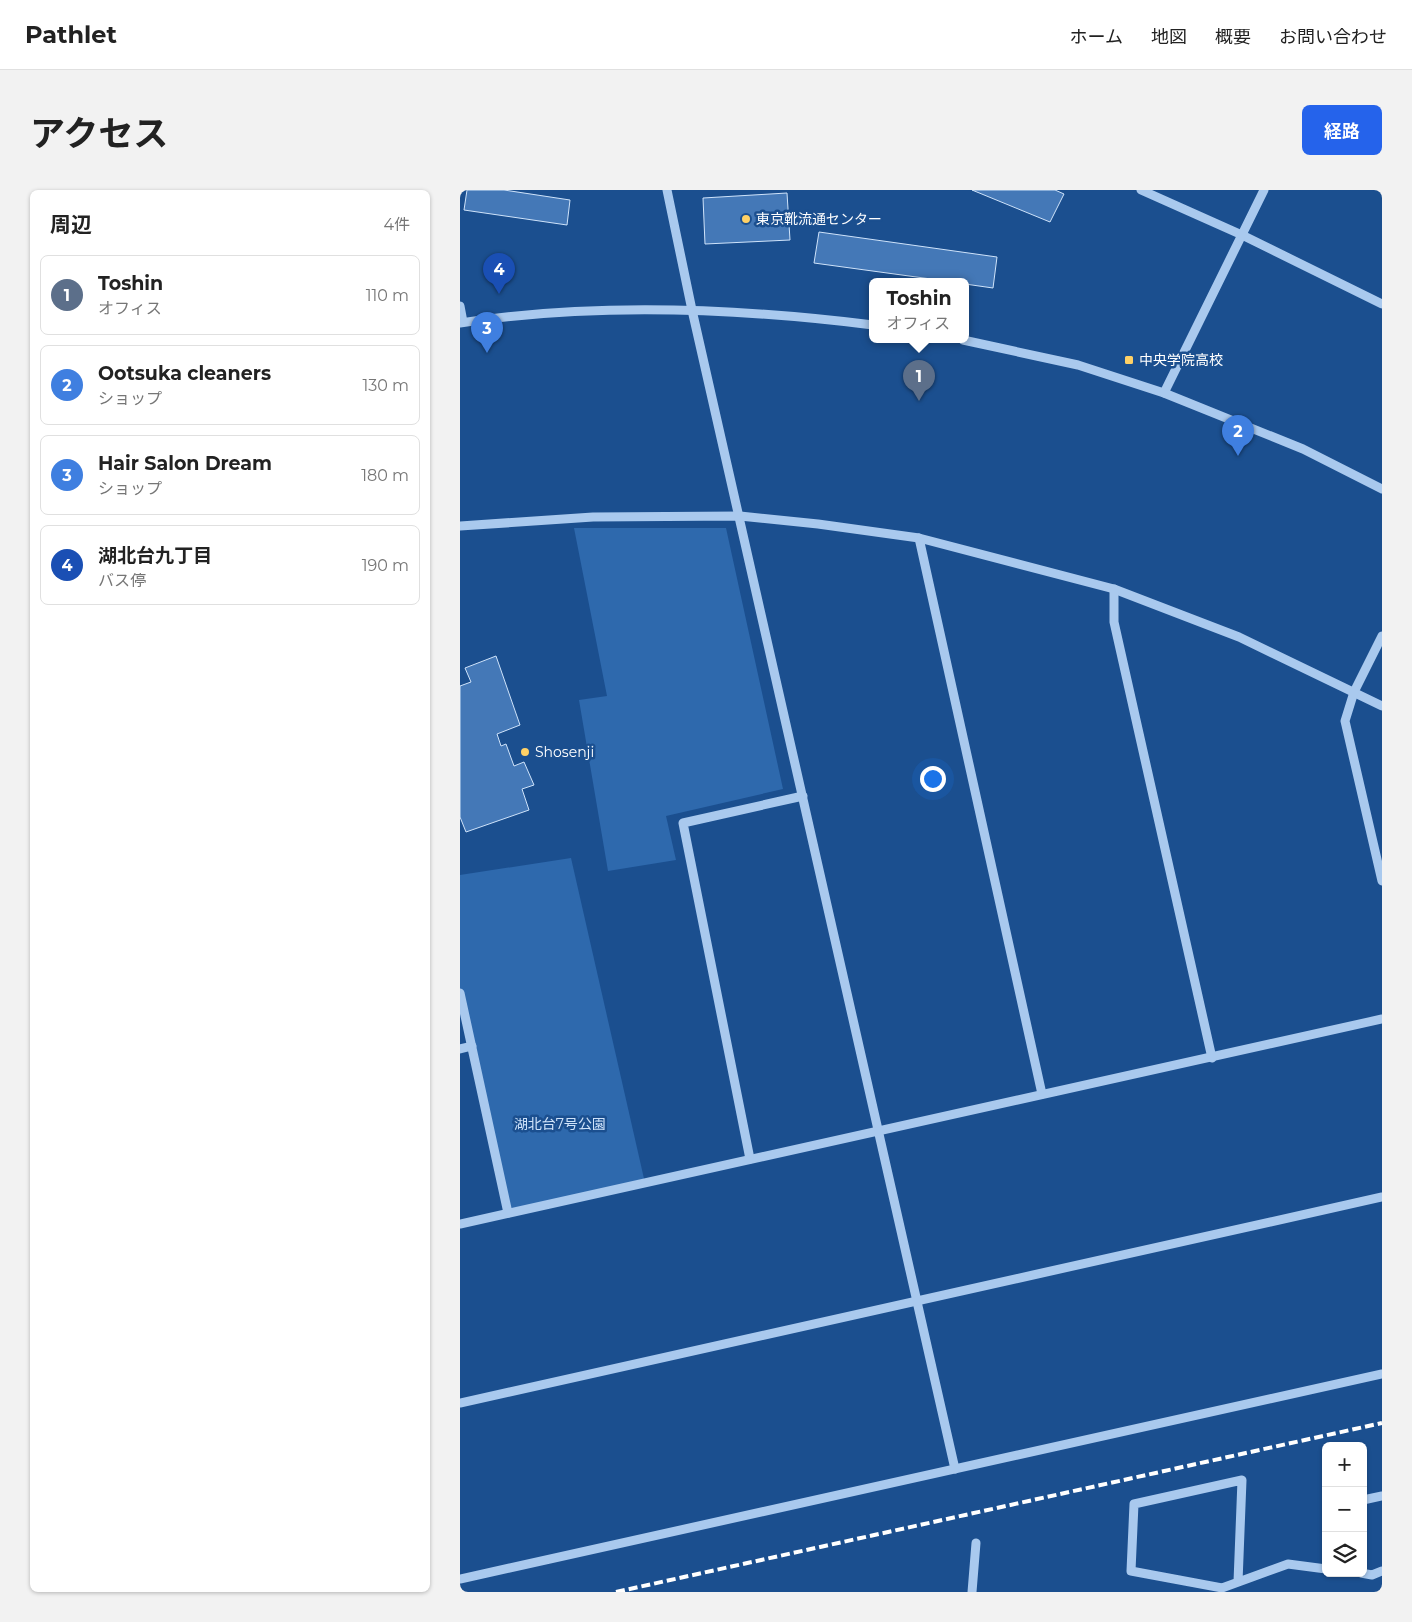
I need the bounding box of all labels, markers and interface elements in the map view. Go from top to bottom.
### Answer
text: Pathlet [25,20,117,49]
text: ホーム [1070,26,1123,48]
text: 地図 [1151,26,1187,48]
text: 概要 [1215,26,1251,48]
text: お問い合わせ [1279,26,1387,48]
button: 経路 [1302,105,1382,155]
text: アクセス [30,112,168,155]
place label: 東京靴流通センター [756,210,882,228]
text: 周辺 [50,212,92,237]
marker: 東京靴流通センター [740,213,752,225]
text: 4件 [383,215,410,234]
pin: 4 [483,253,515,294]
text: Toshin [98,272,163,295]
popup [869,278,969,343]
text: 1 [64,286,70,305]
text: 110 m [366,286,409,305]
text: Toshin [886,287,952,310]
text: オフィス [98,299,162,318]
pin: 3 [471,312,503,353]
text: オフィス [886,314,950,333]
place label: 中央学院高校 [1139,351,1223,369]
marker: 中央学院高校 [1123,354,1135,366]
pin: 1 [903,360,935,401]
text: Ootsuka cleaners [98,362,271,385]
text: 2 [62,376,72,395]
text: 130 m [362,376,409,395]
text: ショップ [98,389,162,408]
pin: 2 [1222,415,1254,456]
text: Hair Salon Dream [98,452,272,475]
text: 3 [62,466,72,485]
text: 180 m [361,466,409,485]
text: ショップ [98,479,162,498]
text: 湖北台九丁目 [98,544,212,567]
text: 4 [61,556,73,575]
text: 190 m [362,556,409,575]
text: バス停 [98,571,146,590]
place label: Shosenji [535,743,594,761]
marker: Shosenji [519,746,531,758]
your location [920,766,946,792]
park label: 湖北台7号公園 [514,1115,606,1133]
map controls [1322,1442,1367,1577]
button: + [1322,1442,1367,1487]
button: − [1322,1487,1367,1532]
button: layers [1322,1532,1367,1577]

